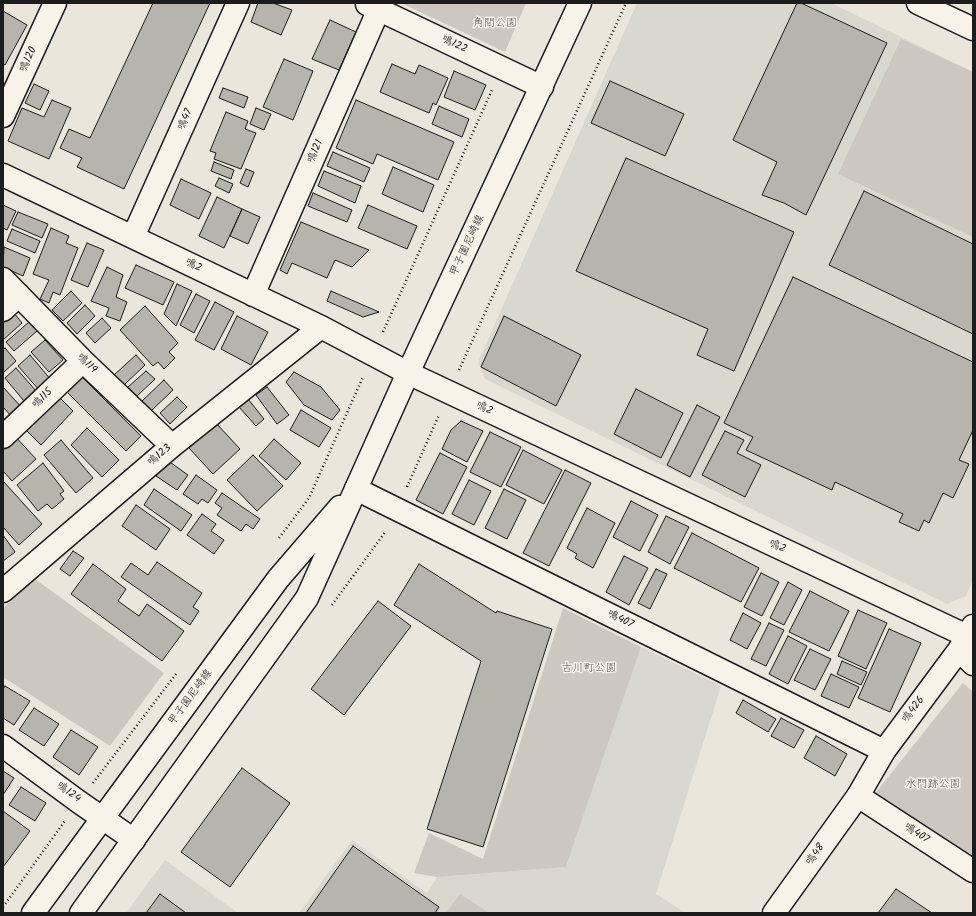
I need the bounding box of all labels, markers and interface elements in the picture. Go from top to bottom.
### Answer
park label: 角間公園 [473,17,517,31]
street label: 鳴122 [439,33,469,57]
street label: 鳴120 [17,45,41,75]
street label: 鳴47 [175,107,197,133]
street label: 鳴121 [305,138,327,166]
street label: 甲子園尼崎線 [448,213,488,279]
street label: 鳴2 [182,256,204,276]
street label: 鳴119 [73,351,99,377]
street label: 鳴115 [30,386,56,412]
street label: 鳴2 [473,399,495,419]
street label: 鳴123 [145,442,175,470]
street label: 鳴2 [766,537,788,557]
street label: 鳴407 [605,608,635,632]
park label: 古川町公園 [562,662,616,676]
street label: 甲子園尼崎線 [166,667,216,729]
street label: 鳴426 [900,694,928,726]
park label: 水門跡公園 [906,778,960,792]
street label: 鳴124 [53,780,83,806]
street label: 鳴407 [901,821,931,847]
street label: 鳴48 [804,842,828,868]

